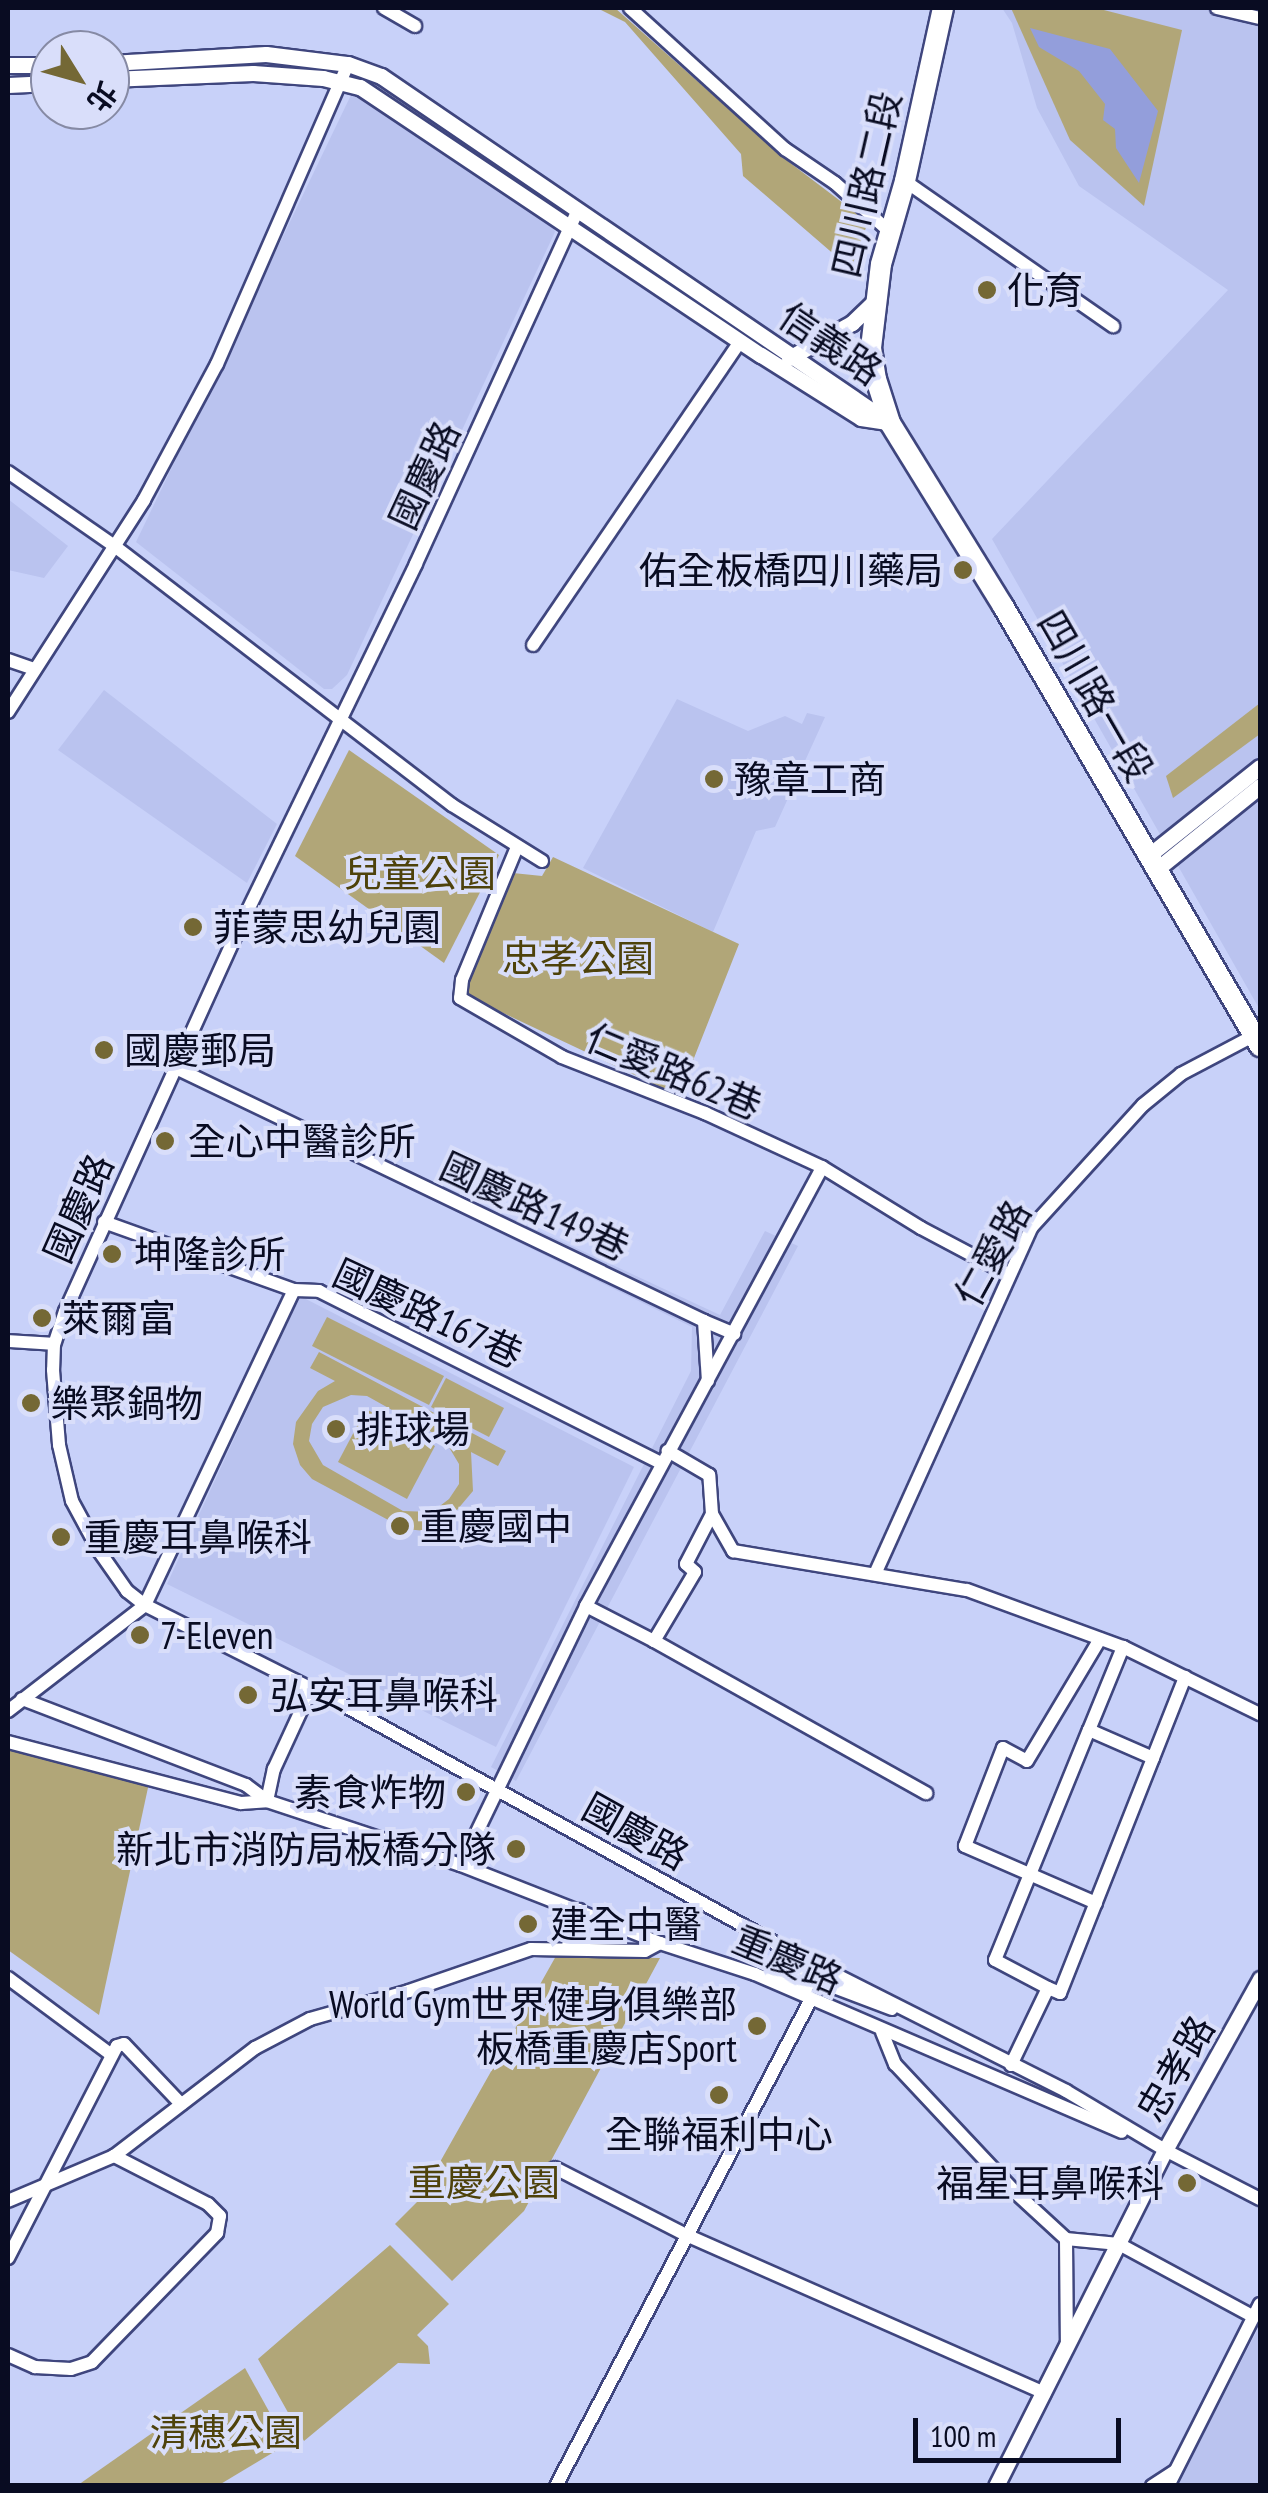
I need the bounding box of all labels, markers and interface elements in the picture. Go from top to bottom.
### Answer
north arrow [30,30,130,130]
text: 北 [80,75,126,119]
street label: 四川路二段 [822,86,910,282]
place label: 化育 [1007,267,1083,313]
marker: 化育 [976,279,998,301]
street label: 信義路 [771,292,891,394]
street label: 國慶路 [379,414,469,536]
place label: 佑全板橋四川藥局 [639,547,943,593]
marker: 佑全板橋四川藥局 [952,559,974,581]
street label: 四川路一段 [1029,602,1163,790]
place label: 豫章工商 [734,756,886,802]
marker: 豫章工商 [703,768,725,790]
park label: 兒童公園 [344,850,496,896]
place label: 菲蒙思幼兒園 [213,904,441,950]
marker: 菲蒙思幼兒園 [182,916,204,938]
park label: 忠孝公園 [502,935,654,981]
street label: 仁愛路62巷 [579,1014,769,1128]
place label: 國慶郵局 [124,1027,276,1073]
marker: 國慶郵局 [93,1039,115,1061]
place label: 全心中醫診所 [188,1118,416,1164]
marker: 全心中醫診所 [152,1128,178,1154]
street label: 國慶路149巷 [433,1142,637,1270]
street label: 國慶路 [34,1147,122,1269]
street label: 仁愛路 [944,1192,1040,1314]
place label: 坤隆診所 [134,1231,286,1277]
marker: 坤隆診所 [99,1241,125,1267]
street label: 國慶路167巷 [326,1249,530,1377]
place label: 萊爾富 [62,1295,176,1341]
marker: 萊爾富 [31,1307,53,1329]
place label: 樂聚鍋物 [51,1380,203,1426]
marker: 樂聚鍋物 [20,1392,42,1414]
place label: 排球場 [356,1406,470,1452]
marker: 排球場 [325,1418,347,1440]
place label: 重慶國中 [420,1503,572,1549]
place label: 重慶耳鼻喉科 [84,1514,312,1560]
marker: 重慶國中 [389,1515,411,1537]
marker: 重慶耳鼻喉科 [48,1524,74,1550]
place label: 7-Eleven [160,1612,274,1658]
marker: 7-Eleven [129,1624,151,1646]
place label: 弘安耳鼻喉科 [270,1672,498,1718]
marker: 弘安耳鼻喉科 [235,1682,261,1708]
place label: 素食炸物 [294,1769,446,1815]
marker: 素食炸物 [455,1781,477,1803]
street label: 國慶路 [575,1783,697,1879]
place label: 新北市消防局板橋分隊 [116,1826,496,1872]
marker: 新北市消防局板橋分隊 [505,1838,527,1860]
place label: 建全中醫 [550,1901,702,1947]
marker: 建全中醫 [515,1911,541,1937]
street label: 重慶路 [727,1916,849,2002]
place label: World Gym世界健身俱樂部 板橋重慶店Sport [329,1981,737,2070]
street label: 忠孝路 [1127,2007,1223,2129]
marker: World Gym世界健身俱樂部 板橋重慶店Sport [746,2015,768,2037]
marker: 全聯福利中心 [708,2084,730,2106]
place label: 全聯福利中心 [605,2111,833,2157]
park label: 重慶公園 [408,2159,560,2205]
place label: 福星耳鼻喉科 [936,2160,1164,2206]
marker: 福星耳鼻喉科 [1174,2170,1200,2196]
scale bar [918,2398,1126,2460]
park label: 清穗公園 [150,2409,302,2455]
text: 100 m [930,2416,996,2455]

